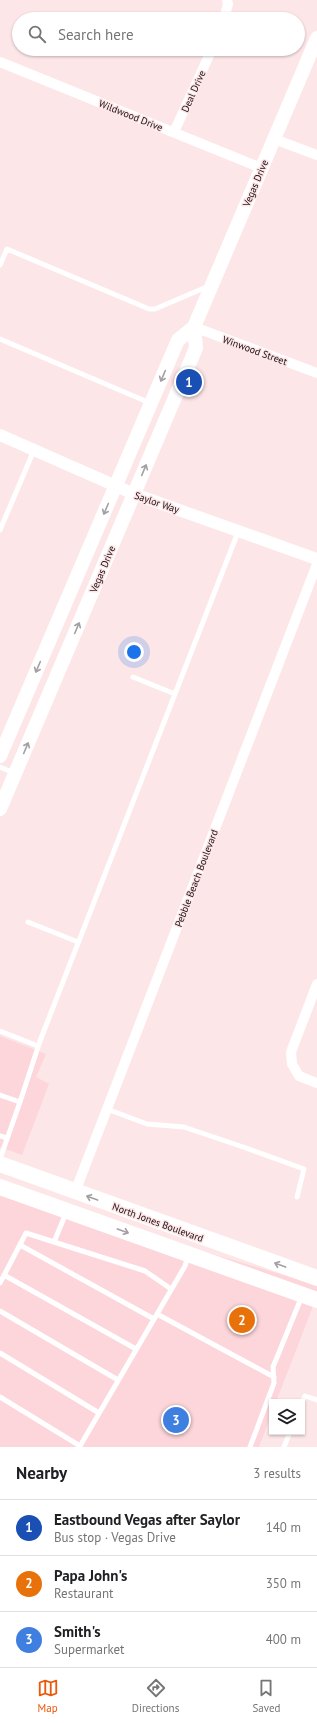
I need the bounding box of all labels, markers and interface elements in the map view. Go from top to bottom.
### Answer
search box [12,12,305,56]
icon: search [26,23,48,45]
text: Search here [58,25,134,44]
street label: Deal Drive [178,68,208,114]
street label: Wildwood Drive [97,97,165,134]
street label: Vegas Drive [239,158,271,210]
street label: Winwood Street [221,333,290,368]
pin: 1 [176,367,202,397]
one-way arrow [158,370,166,382]
one-way arrow [141,464,149,476]
street label: Saylor Way [133,489,181,516]
one-way arrow [102,502,109,514]
street label: Vegas Drive [86,544,118,596]
one-way arrow [74,623,81,635]
your location [124,642,144,662]
one-way arrow [34,660,41,672]
one-way arrow [23,742,30,754]
street label: Pebble Beach Boulevard [172,828,221,929]
one-way arrow [86,1194,99,1201]
street label: North Jones Boulevard [111,1200,205,1245]
one-way arrow [117,1227,129,1235]
one-way arrow [275,1261,287,1269]
pin: 2 [229,1305,255,1335]
map controls [269,1399,305,1435]
button: layers [269,1399,305,1435]
pin: 3 [163,1405,189,1435]
text: Nearby [16,1462,67,1484]
text: 3 results [253,1465,301,1482]
text: Eastbound Vegas after Saylor [54,1510,240,1529]
text: 1 [25,1519,33,1536]
text: 140 m [266,1519,301,1536]
text: Bus stop · Vegas Drive [54,1529,176,1546]
text: Papa John's [54,1566,127,1585]
text: 2 [25,1575,33,1592]
text: 350 m [266,1575,301,1592]
text: Restaurant [54,1585,113,1602]
text: Smith's [54,1622,101,1641]
text: 3 [25,1631,33,1648]
text: 400 m [266,1631,301,1648]
text: Supermarket [54,1641,124,1658]
tab: Map [37,1677,59,1715]
tab: Directions [132,1677,179,1715]
tab: Saved [252,1677,280,1715]

